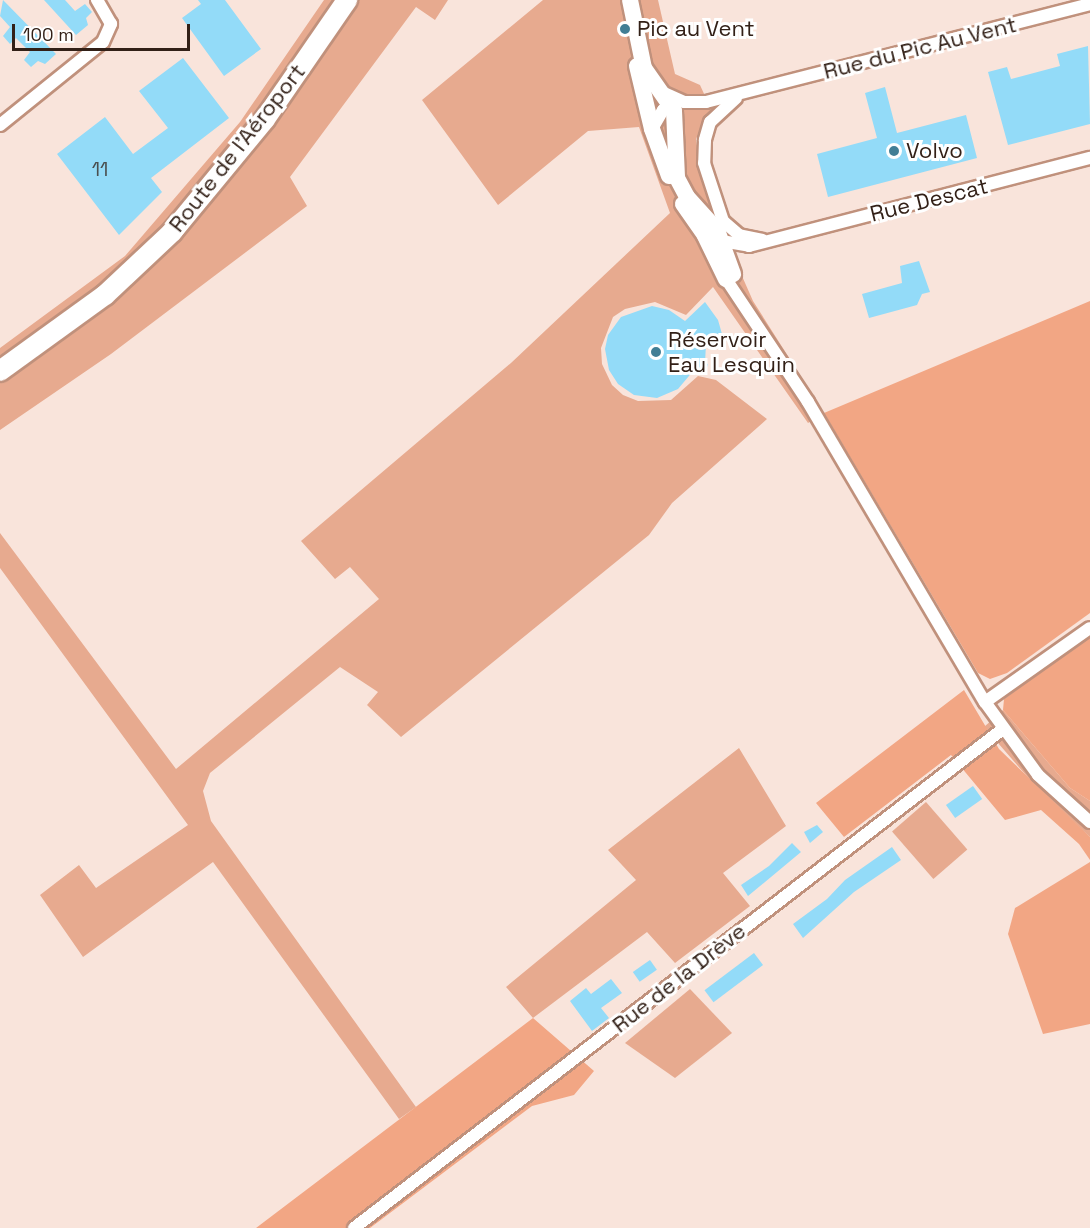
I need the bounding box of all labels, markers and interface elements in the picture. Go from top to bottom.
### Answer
street label: Rue du Pic Au Vent [820,11,1020,85]
scale bar [15,12,194,50]
place label: Pic au Vent [637,16,755,42]
marker: Pic au Vent [618,22,632,36]
text: 100 m [23,23,74,46]
street label: Route de l'Aéroport [163,59,311,237]
place label: Volvo [906,138,963,164]
marker: Volvo [887,144,901,158]
house number: 11 [92,157,108,181]
street label: Rue Descat [867,173,991,227]
place label: Réservoir Eau Lesquin [668,326,795,378]
marker: Réservoir Eau Lesquin [649,345,663,359]
street label: Rue de la Drève [607,918,751,1038]

